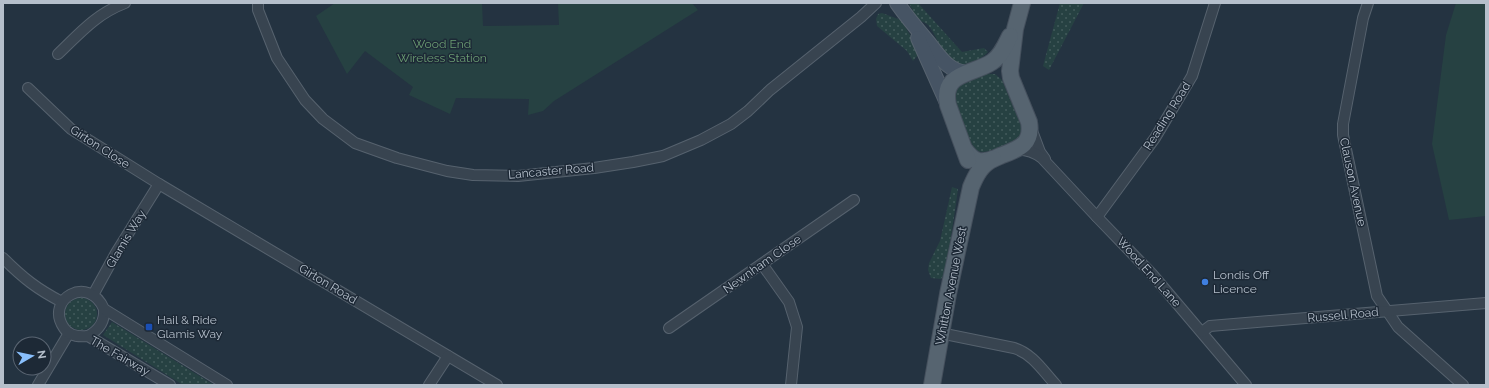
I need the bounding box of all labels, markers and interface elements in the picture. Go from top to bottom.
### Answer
park label: Wood End Wireless Station [397,37,487,65]
street label: Reading Road [1141,79,1193,153]
street label: Girton Close [68,123,132,171]
street label: Clauson Avenue [1337,137,1369,227]
street label: Lancaster Road [507,160,595,182]
street label: Glamis Way [103,207,149,271]
street label: Whitton Avenue West [933,226,969,346]
street label: Newnham Close [720,232,804,296]
street label: Wood End Lane [1114,234,1184,310]
street label: Girton Road [296,261,360,307]
place label: Londis Off Licence [1213,268,1270,296]
marker: Londis Off Licence [1200,277,1210,287]
street label: Russell Road [1307,305,1379,325]
place label: Hail & Ride Glamis Way [157,313,223,341]
marker: Hail & Ride Glamis Way [144,322,154,332]
street label: The Fairway [88,333,153,379]
north arrow [12,336,52,376]
text: N [34,349,48,360]

